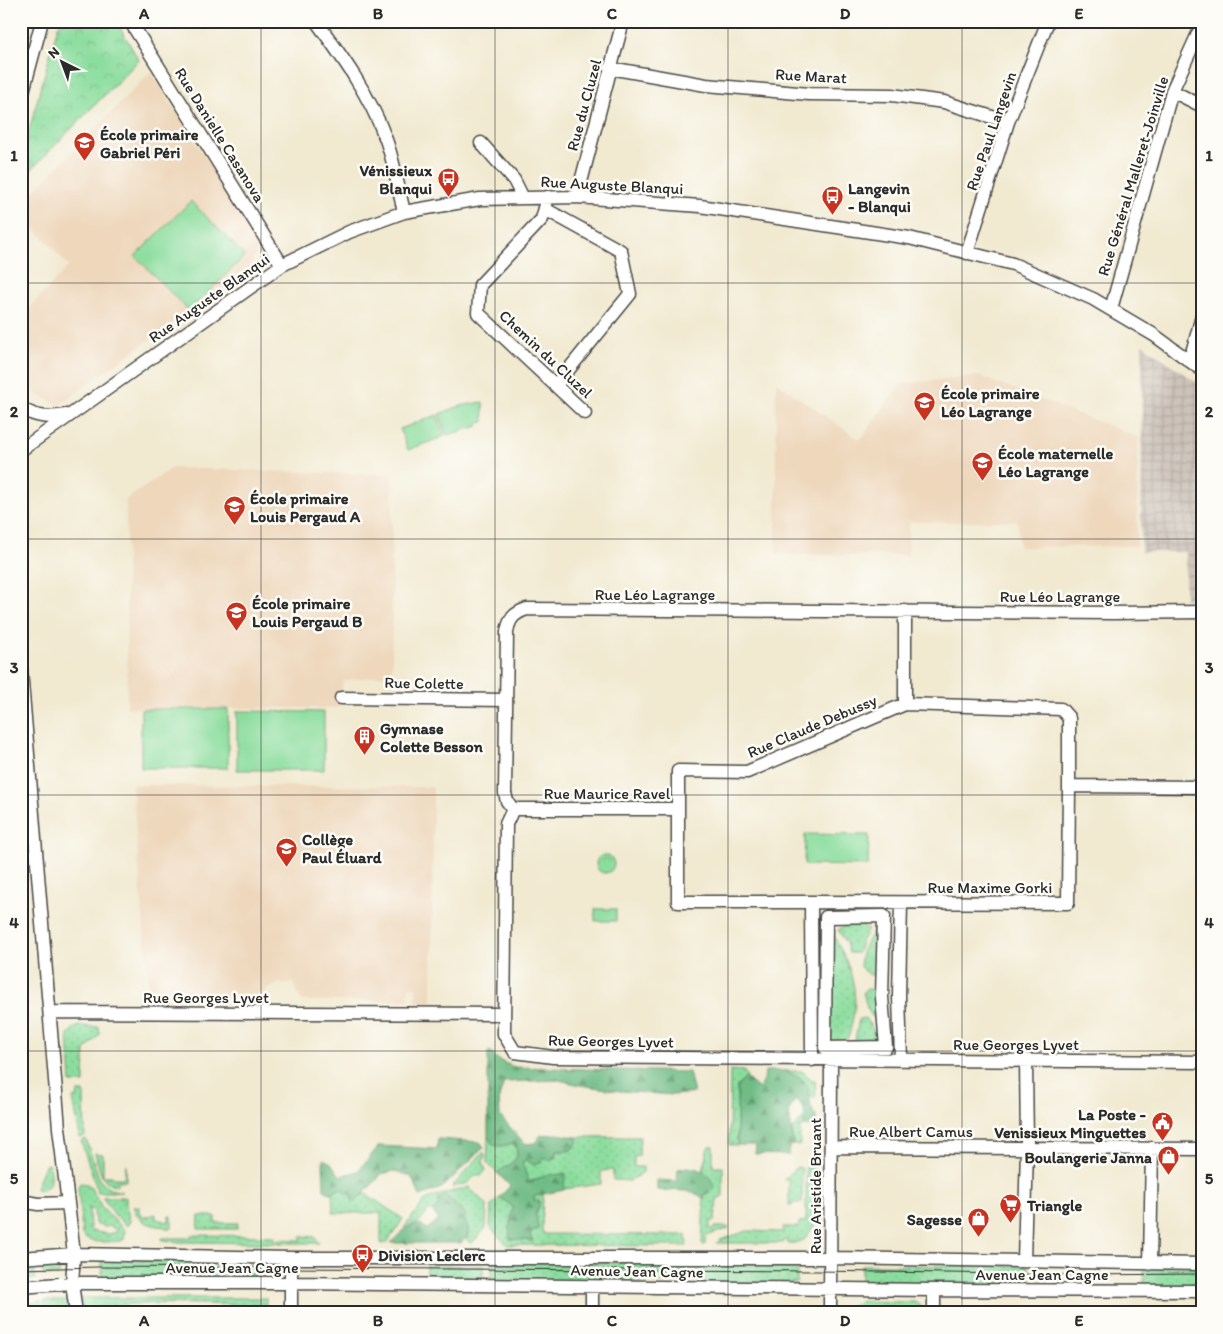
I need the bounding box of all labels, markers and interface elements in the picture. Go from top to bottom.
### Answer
text: A [138,4,150,23]
text: B [373,4,384,23]
text: C [607,4,618,23]
text: D [840,4,851,23]
text: E [1075,4,1084,23]
north arrow [38,38,88,88]
text: N [44,43,63,62]
street label: Rue du Cluzel [563,57,605,153]
street label: Rue Danielle Casanova [171,64,270,206]
street label: Rue Marat [775,65,847,87]
street label: Rue Paul Langevin [962,69,1020,193]
street label: Rue Général Malleret-Joinville [1094,74,1172,278]
place label: École primaire Gabriel Péri [100,125,199,162]
school or university icon: École primaire Gabriel Péri [72,131,96,162]
text: 1 [10,146,18,165]
text: 1 [1205,146,1213,165]
place label: Vénissieux Blanqui [360,161,433,199]
bus stop icon: Vénissieux Blanqui [436,167,460,198]
street label: Rue Auguste Blanqui [540,172,684,198]
place label: Langevin - Blanqui [848,179,911,217]
bus stop icon: Langevin - Blanqui [820,185,844,216]
street label: Rue Auguste Blanqui [145,249,273,347]
street label: Chemin du Cluzel [495,306,597,402]
place label: École primaire Léo Lagrange [941,384,1040,422]
school or university icon: École primaire Léo Lagrange [913,390,937,421]
text: 2 [10,402,19,421]
text: 2 [1205,402,1214,421]
place label: École maternelle Léo Lagrange [998,444,1113,482]
school or university icon: École maternelle Léo Lagrange [970,450,994,481]
place label: École primaire Louis Pergaud A [250,489,361,527]
school or university icon: École primaire Louis Pergaud A [222,495,246,526]
street label: Rue Léo Lagrange [595,585,716,604]
street label: Rue Léo Lagrange [1000,587,1121,606]
place label: École primaire Louis Pergaud B [252,594,363,632]
school or university icon: École primaire Louis Pergaud B [224,600,248,631]
text: 3 [10,658,19,677]
text: 3 [1205,658,1214,677]
street label: Rue Colette [384,673,464,693]
street label: Rue Claude Debussy [744,690,880,762]
place label: Gymnase Colette Besson [380,719,484,756]
building icon: Gymnase Colette Besson [352,725,376,756]
street label: Rue Maurice Ravel [544,784,671,803]
place label: Collège Paul Éluard [302,830,382,867]
school or university icon: Collège Paul Éluard [274,836,298,867]
street label: Rue Maxime Gorki [928,878,1052,897]
text: 4 [9,913,19,932]
text: 4 [1204,913,1214,932]
street label: Rue Georges Lyvet [143,988,269,1007]
street label: Rue Georges Lyvet [548,1030,674,1052]
street label: Rue Georges Lyvet [953,1035,1079,1054]
place label: La Poste - Venissieux Minguettes [994,1105,1147,1143]
public building icon: La Poste - Venissieux Minguettes [1150,1111,1174,1142]
street label: Rue Aristide Bruant [806,1118,825,1254]
street label: Rue Albert Camus [849,1122,973,1141]
shop icon: Boulangerie Janna [1156,1145,1180,1176]
place label: Boulangerie Janna [1024,1148,1152,1168]
text: 5 [10,1169,19,1188]
text: 5 [1205,1169,1214,1188]
supermarket icon: Triangle [999,1193,1023,1224]
place label: Triangle [1026,1196,1082,1216]
shop icon: Sagesse [966,1207,990,1238]
place label: Sagesse [907,1210,962,1230]
bus stop icon: Division Leclerc [350,1243,374,1274]
place label: Division Leclerc [378,1246,486,1265]
street label: Avenue Jean Cagne [165,1258,299,1277]
street label: Avenue Jean Cagne [570,1260,704,1282]
street label: Avenue Jean Cagne [975,1265,1109,1284]
text: A [138,1311,150,1330]
text: B [373,1311,384,1330]
text: C [607,1311,618,1330]
text: D [840,1311,851,1330]
text: E [1075,1311,1084,1330]

